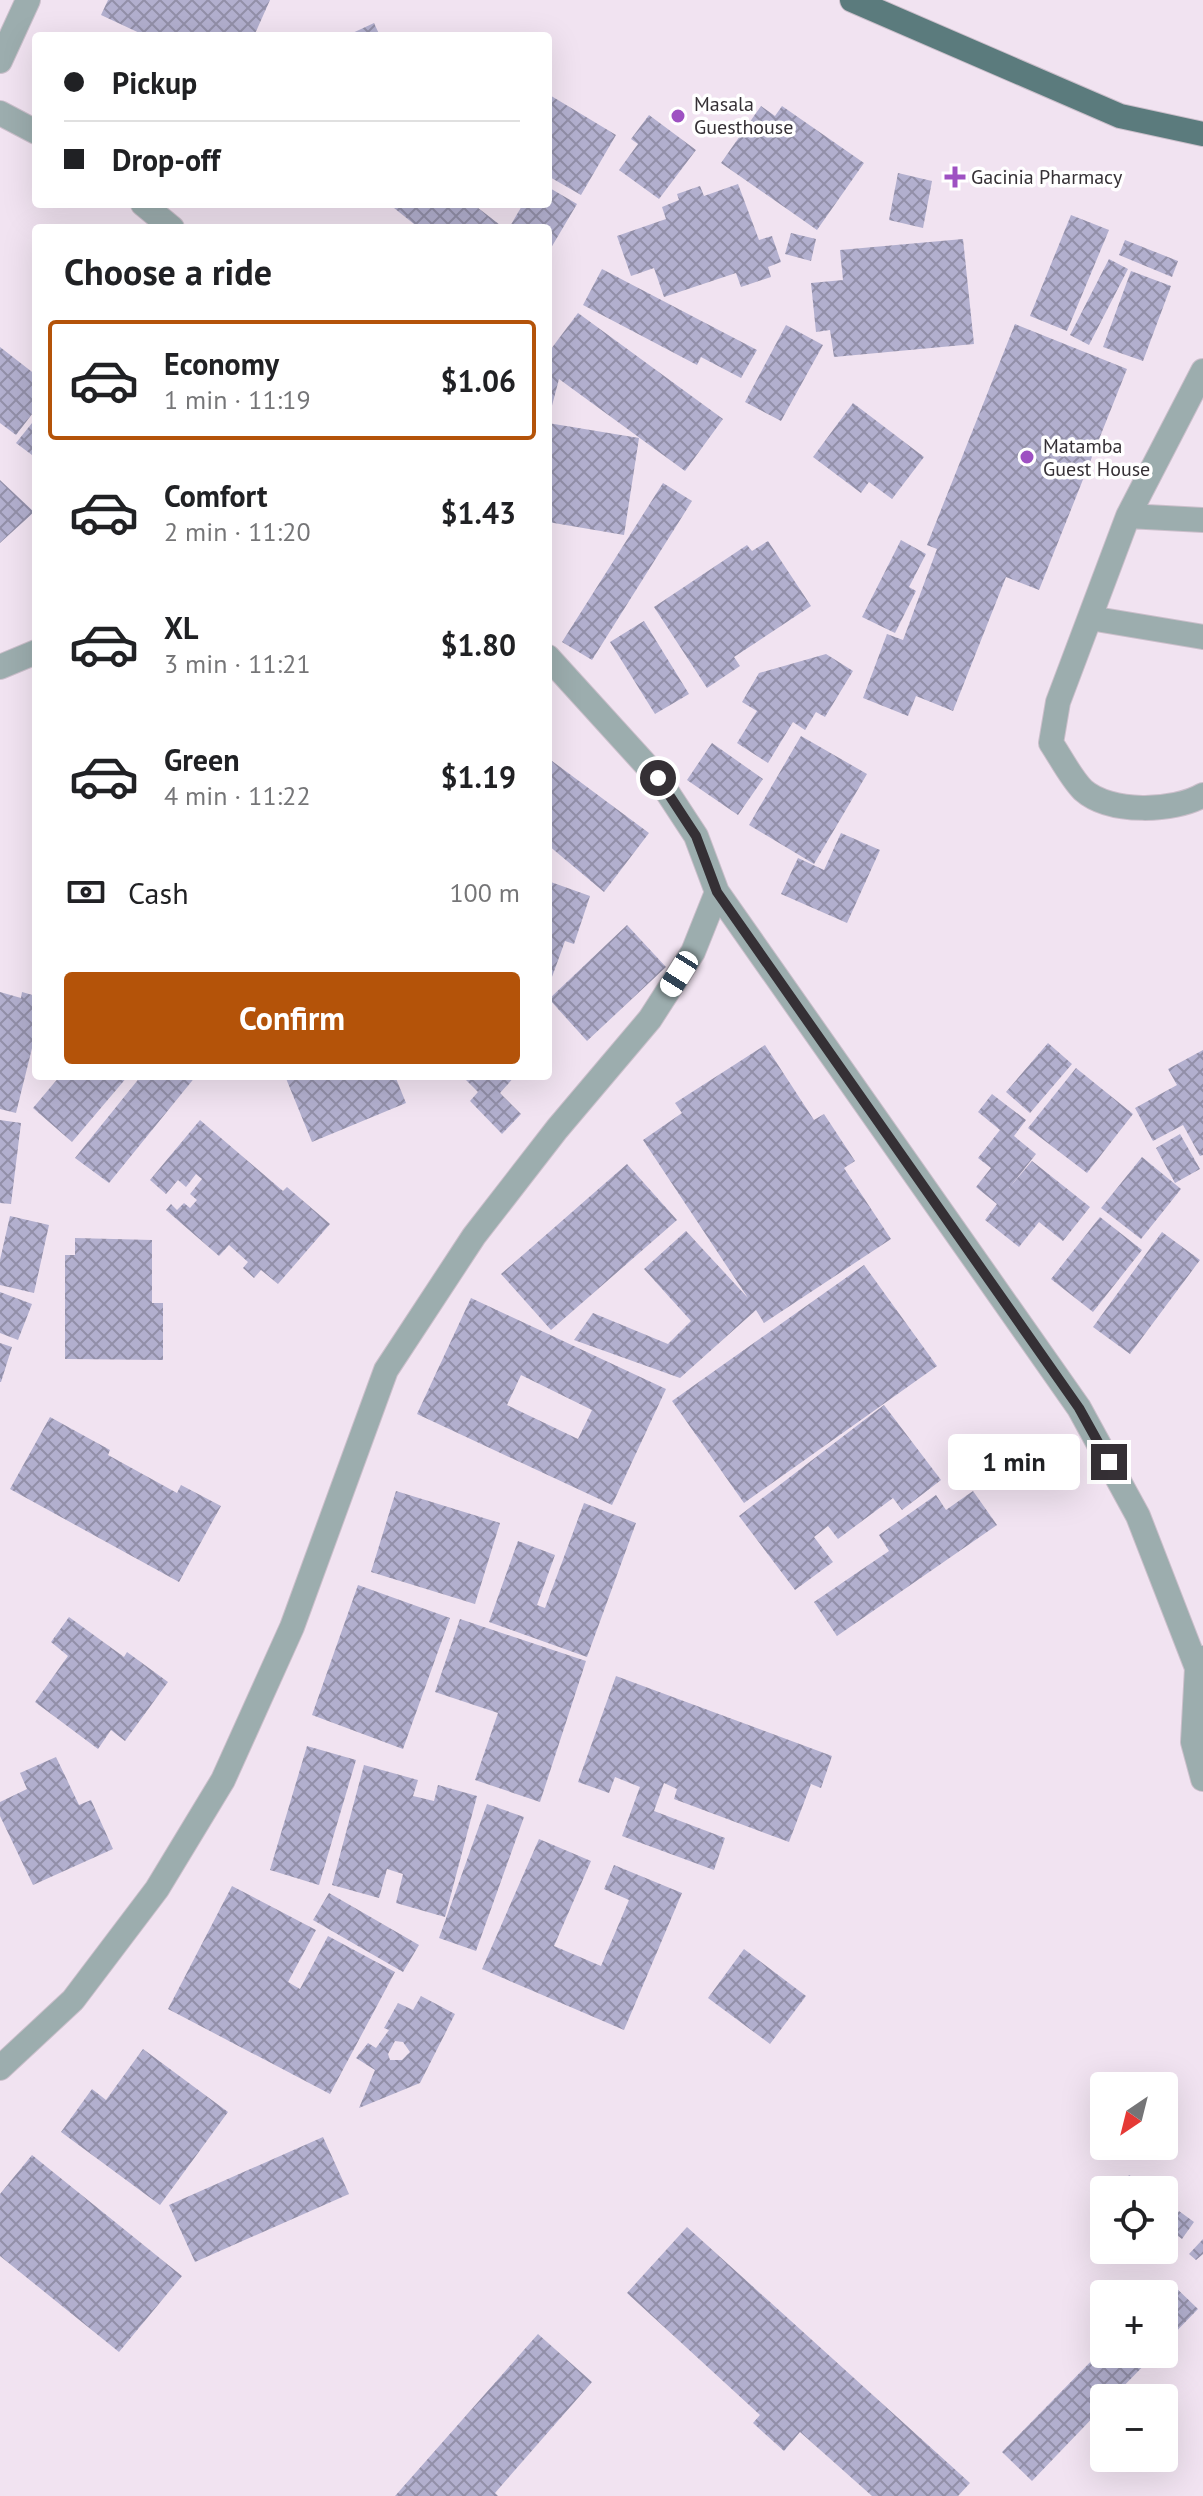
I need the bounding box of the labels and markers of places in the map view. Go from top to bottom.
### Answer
place label: Masala Guesthouse [694,91,793,140]
marker: Masala Guesthouse [669,107,687,125]
place label: Gacinia Pharmacy [971,164,1123,190]
marker: Gacinia Pharmacy [946,168,964,186]
place label: Matamba Guest House [1043,433,1150,482]
marker: Matamba Guest House [1018,448,1036,466]

